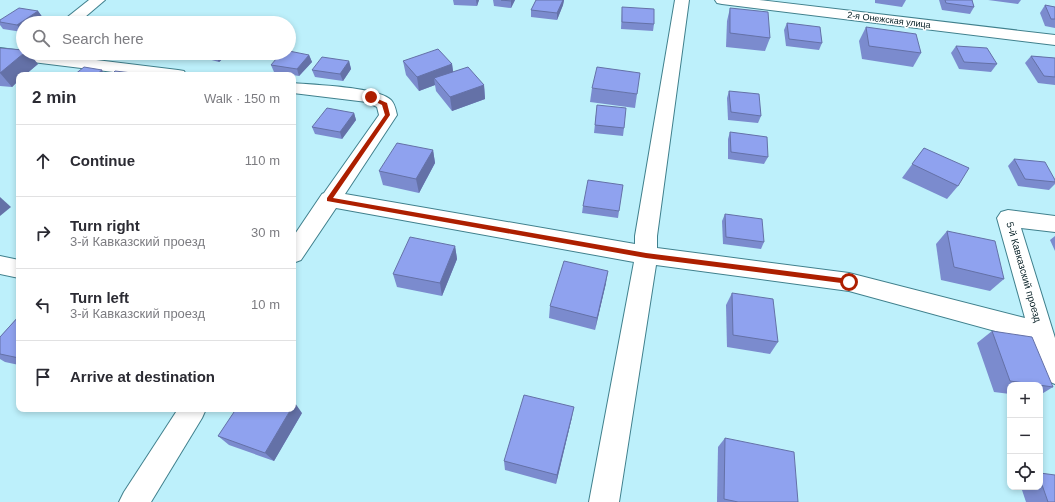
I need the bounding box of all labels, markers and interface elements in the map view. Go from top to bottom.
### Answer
street label: 2-я Онежская улица [847,10,931,30]
search box [16,16,296,60]
icon: search [30,27,52,49]
text: Search here [62,30,144,47]
text: 2 min [32,88,76,107]
route end [362,88,380,106]
text: Walk · 150 m [204,91,280,106]
icon: ahead [32,150,54,172]
text: Continue [70,152,135,169]
text: 110 m [245,153,280,168]
text: Turn right [70,217,140,234]
street label: 5-й Кавказский проезд [1004,221,1044,324]
icon: right [32,222,54,244]
text: 30 m [251,225,280,240]
text: 3-й Кавказский проезд [70,234,205,249]
route start [840,273,858,291]
text: Turn left [70,289,129,306]
icon: left [32,294,54,316]
text: 10 m [251,297,280,312]
text: 3-й Кавказский проезд [70,306,205,321]
icon: arrive [32,366,54,388]
text: Arrive at destination [70,368,215,385]
map controls [1007,382,1043,490]
button: + [1007,382,1043,418]
button: − [1007,418,1043,454]
button: locate [1007,454,1043,490]

